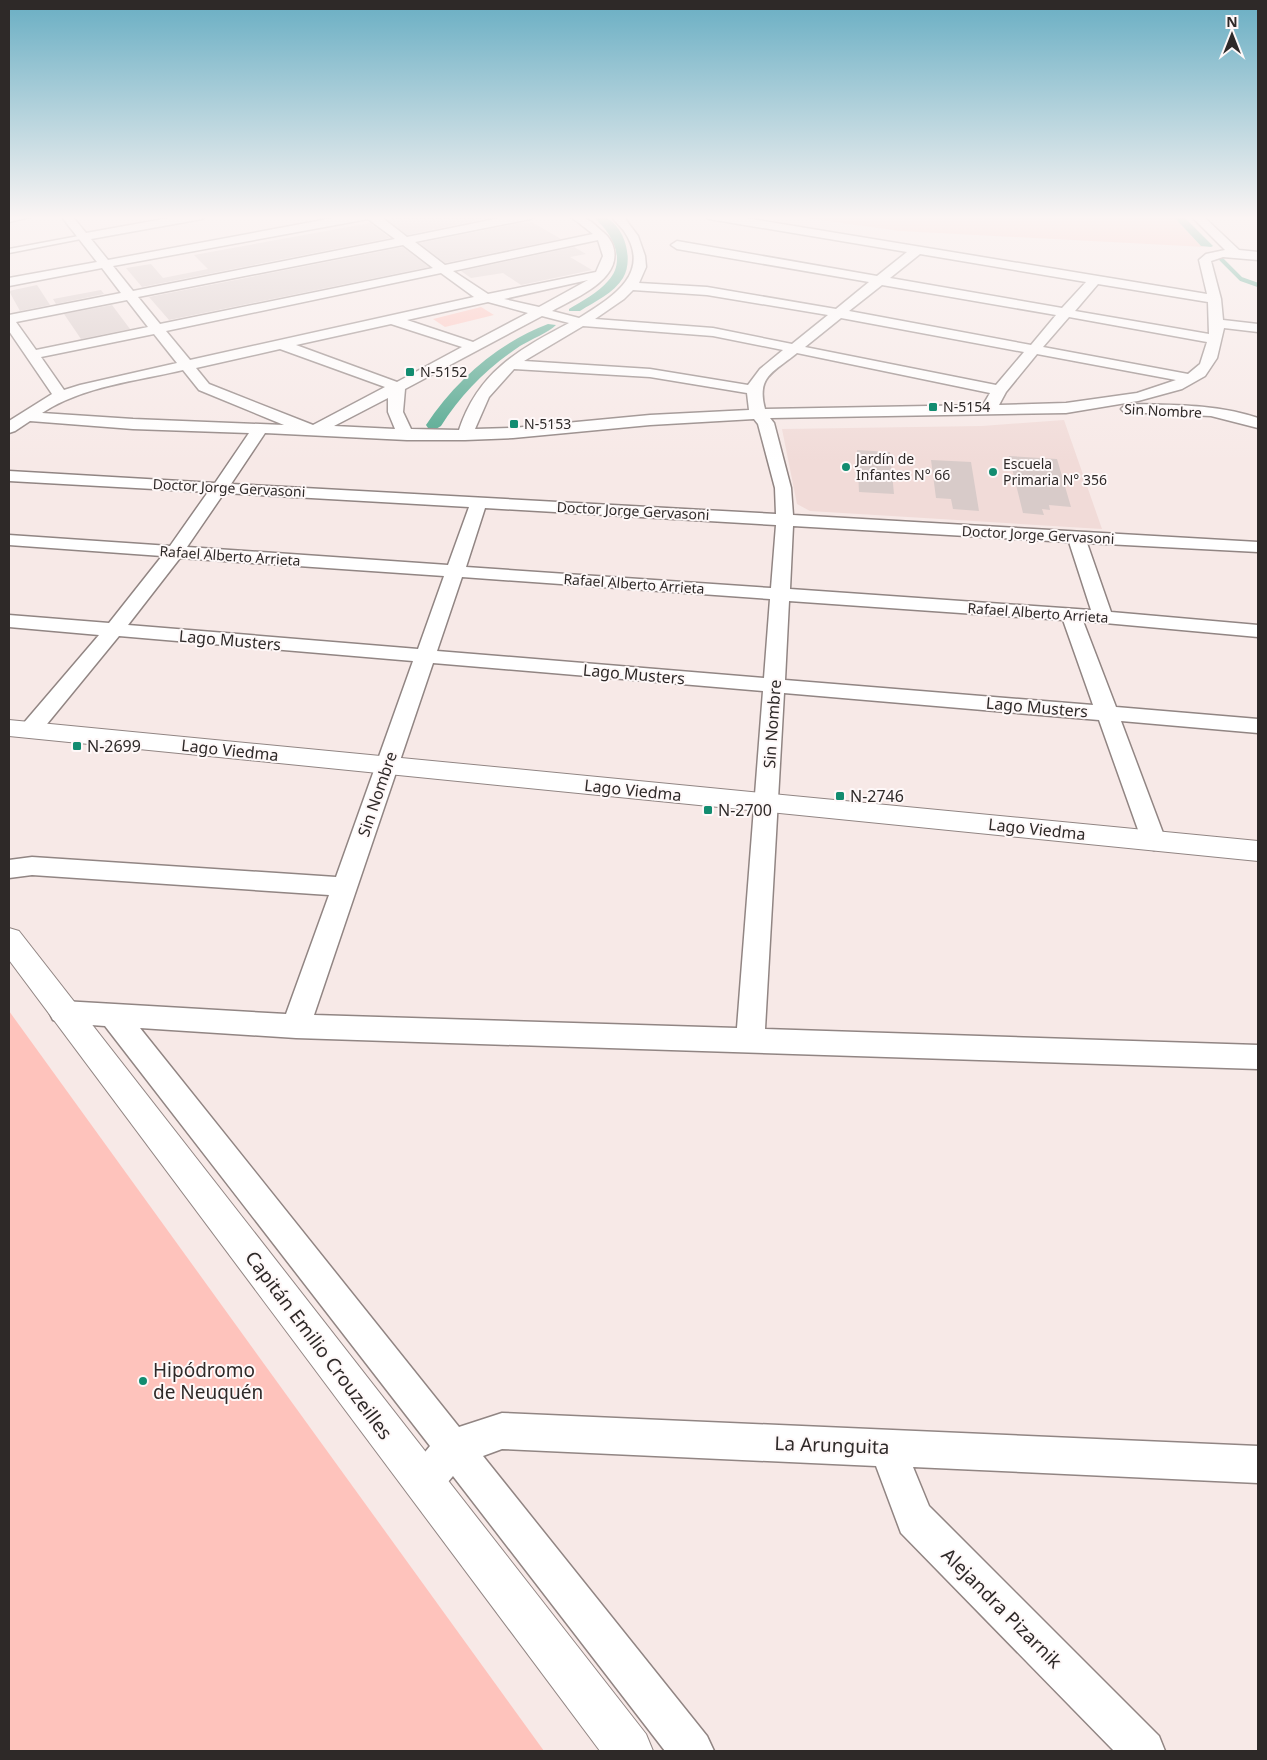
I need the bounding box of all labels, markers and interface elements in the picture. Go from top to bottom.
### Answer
north arrow [1207,10,1257,60]
text: N [1226,12,1238,31]
place label: N-5152 [420,362,467,381]
marker: N-5152 [404,366,416,378]
place label: N-5154 [943,397,990,416]
street label: Sin Nombre [1124,399,1202,422]
marker: N-5154 [927,401,939,413]
place label: N-5153 [524,414,571,433]
marker: N-5153 [508,418,520,430]
place label: Jardín de Infantes N° 66 [854,449,950,484]
place label: Escuela Primaria N° 356 [1003,454,1107,489]
marker: Jardín de Infantes N° 66 [840,461,852,473]
marker: Escuela Primaria N° 356 [987,466,999,478]
street label: Doctor Jorge Gervasoni [152,474,306,501]
street label: Doctor Jorge Gervasoni [556,497,710,524]
street label: Doctor Jorge Gervasoni [961,521,1115,548]
street label: Rafael Alberto Arrieta [159,541,301,570]
street label: Rafael Alberto Arrieta [563,569,705,598]
street label: Rafael Alberto Arrieta [967,598,1109,627]
street label: Lago Musters [178,625,282,655]
street label: Lago Musters [582,659,686,689]
street label: Sin Nombre [758,679,786,769]
street label: Lago Musters [985,692,1089,722]
street label: Lago Viedma [180,734,280,766]
place label: N-2699 [87,735,141,757]
marker: N-2699 [71,740,83,752]
street label: Sin Nombre [352,748,402,840]
street label: Lago Viedma [583,774,683,806]
place label: N-2746 [850,785,904,807]
marker: N-2746 [834,790,846,802]
place label: N-2700 [718,799,772,821]
marker: N-2700 [702,804,714,816]
street label: Lago Viedma [987,813,1087,845]
street label: Capitán Emilio Crouzeilles [239,1245,399,1445]
place label: Hipódromo de Neuquén [153,1357,263,1405]
marker: Hipódromo de Neuquén [137,1375,149,1387]
street label: La Arunguita [774,1430,890,1460]
street label: Alejandra Pizarnik [936,1542,1068,1674]

